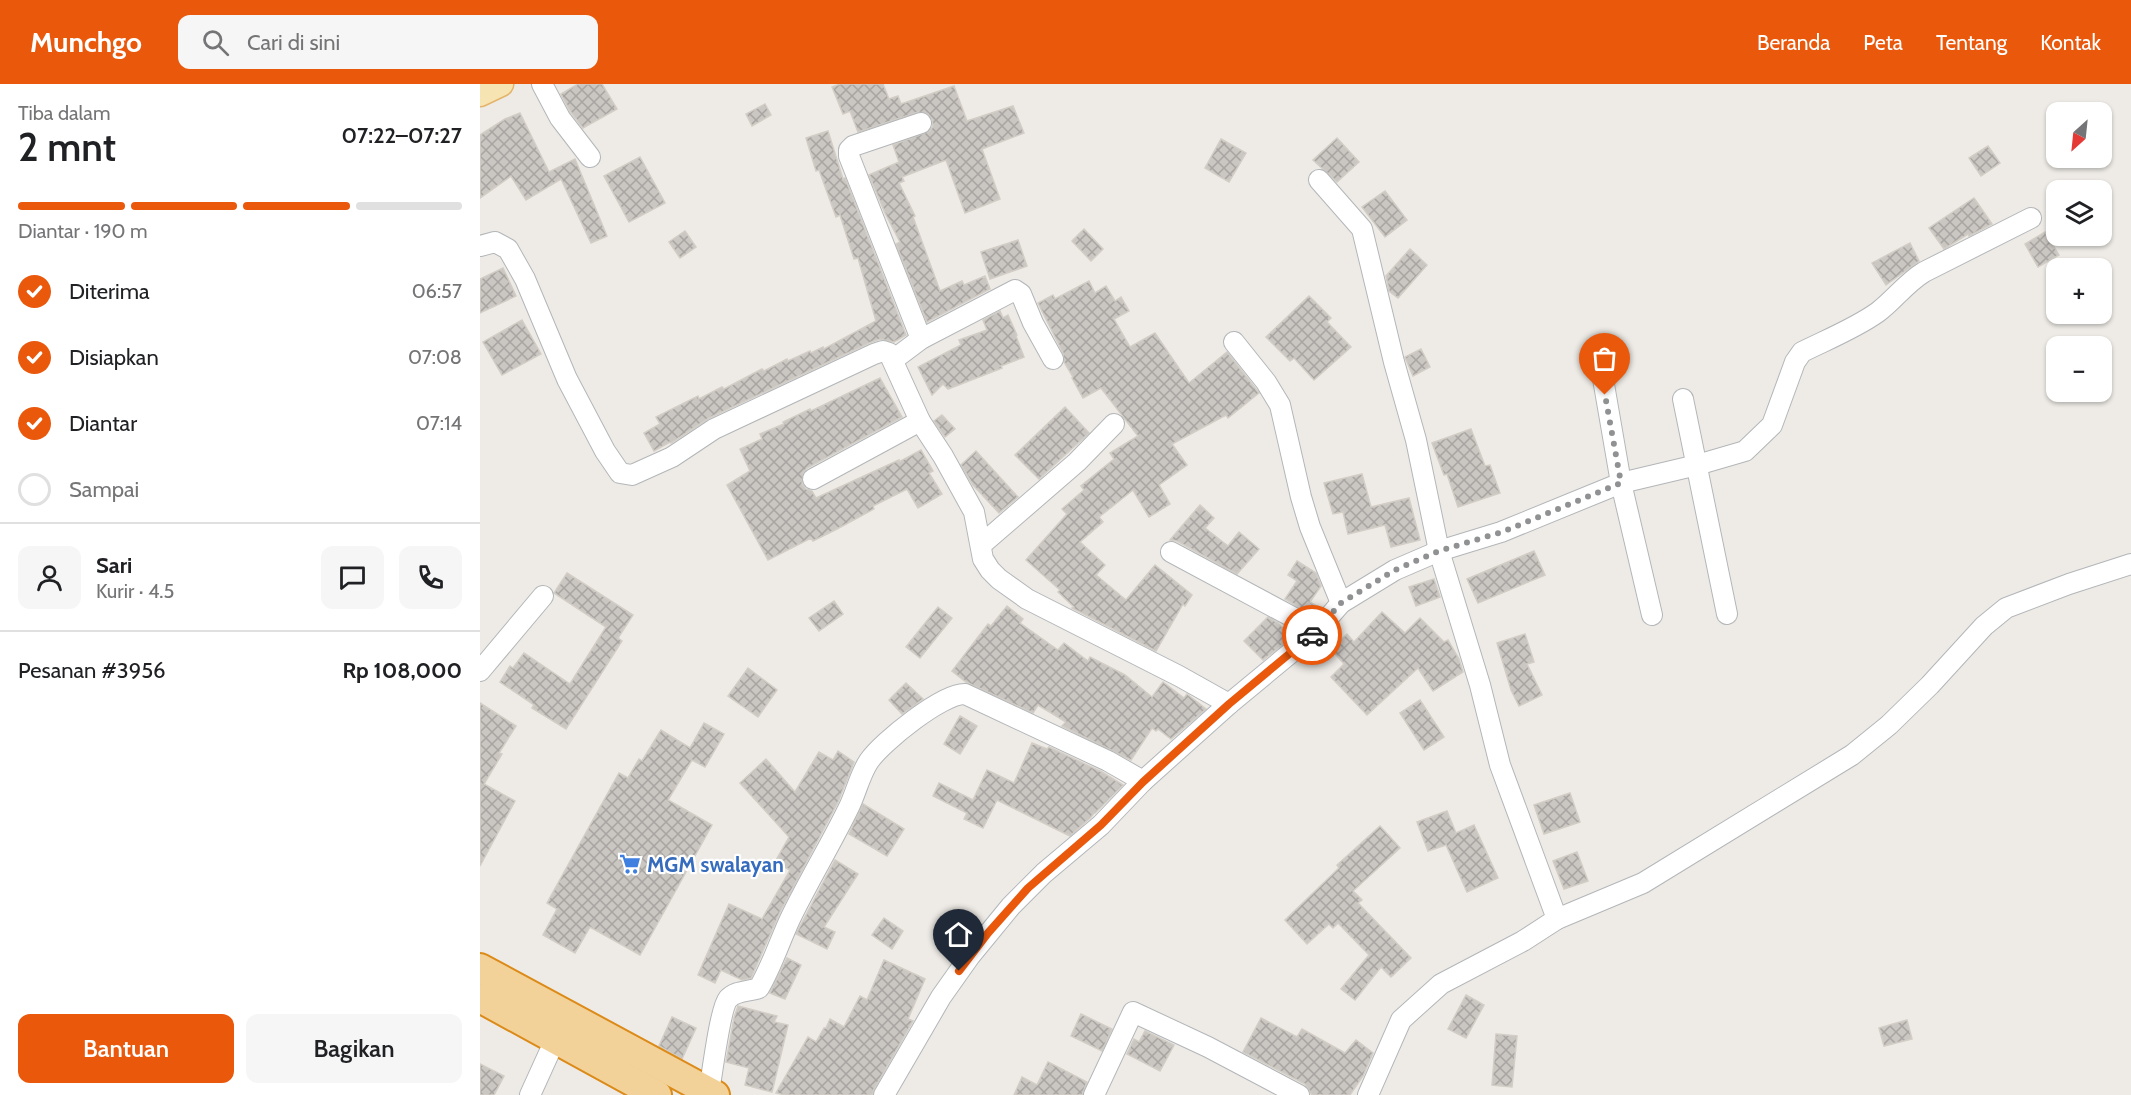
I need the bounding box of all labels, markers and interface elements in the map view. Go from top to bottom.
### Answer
search box [178,15,598,69]
text: Munchgo [30,25,142,59]
icon: search [199,26,232,59]
text: Cari di sini [247,29,340,56]
text: Beranda [1757,30,1830,55]
text: Peta [1863,30,1903,55]
text: Tentang [1936,30,2007,55]
text: Kontak [2040,30,2101,55]
text: Tiba dalam [18,101,110,125]
north arrow [2046,102,2112,168]
map controls [2046,102,2112,402]
text: 07:22–07:27 [342,122,462,149]
text: 2 mnt [18,123,116,171]
button: layers [2046,180,2112,246]
text: Diantar · 190 m [18,219,148,243]
button: + [2046,258,2112,324]
icon: check [18,275,51,308]
text: Diterima [69,278,150,305]
text: 06:57 [412,279,462,303]
pin [1579,333,1630,395]
button: − [2046,336,2112,402]
icon: check [18,341,51,374]
icon: bag [1588,342,1621,375]
text: Disiapkan [69,344,159,371]
text: 07:08 [408,345,462,369]
icon: check [18,407,51,440]
text: Diantar [69,410,137,437]
text: 07:14 [416,411,462,435]
text: Sampai [69,476,139,503]
button: person [18,546,81,609]
button: chat [321,546,384,609]
button: phone [399,546,462,609]
text: Sari [96,552,132,579]
text: Kurir · 4.5 [96,579,174,603]
courier [1282,605,1342,665]
icon: car [1296,619,1329,652]
text: Pesanan #3956 [18,657,166,684]
text: Rp 108,000 [342,657,462,684]
supermarket icon: MGM swalayan [618,852,642,876]
place label: MGM swalayan [647,852,784,877]
pin [933,909,984,971]
icon: home [942,918,975,951]
button: Bantuan [18,1014,234,1083]
button: Bagikan [246,1014,462,1083]

